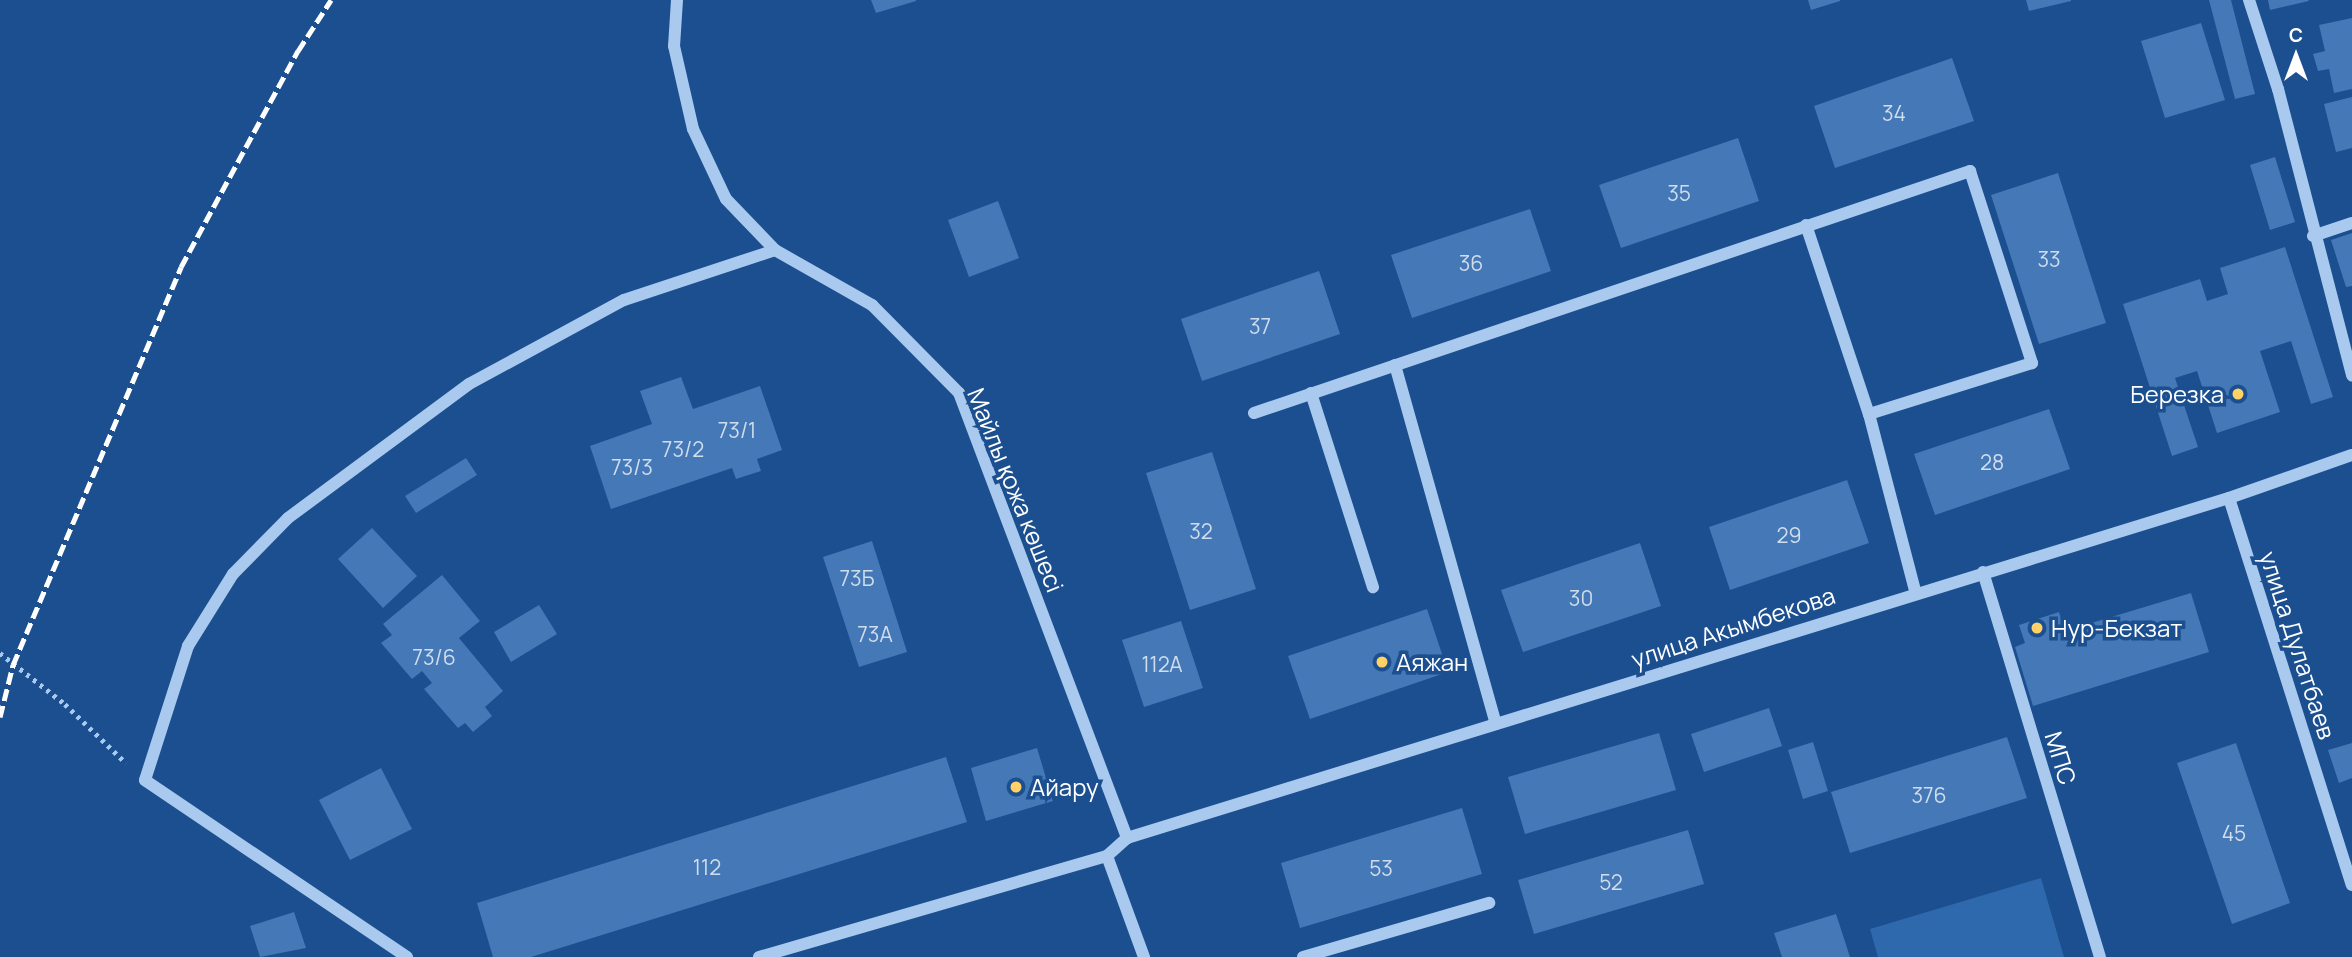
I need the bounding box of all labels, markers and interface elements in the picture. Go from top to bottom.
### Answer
north arrow [2261,21,2331,91]
text: С [2289,22,2303,48]
house number: 34 [1882,100,1906,126]
house number: 35 [1667,180,1691,206]
house number: 33 [2037,246,2061,272]
house number: 36 [1459,250,1483,276]
house number: 37 [1249,313,1271,339]
place label: Березка [2130,380,2224,408]
street label: Майлы қожа көшесі [962,384,1070,596]
marker: Березка [2230,386,2246,402]
house number: 73/1 [718,417,756,443]
house number: 73/2 [662,436,704,462]
house number: 28 [1980,449,2004,475]
house number: 73/3 [611,454,653,480]
house number: 32 [1189,518,1213,544]
house number: 29 [1776,522,1802,548]
street label: улица Дулатбаев [2254,547,2342,743]
house number: 73Б [840,565,874,591]
street label: улица Акымбекова [1628,580,1838,674]
house number: 30 [1569,585,1593,611]
place label: Нур-Бекзат [2051,614,2182,642]
marker: Нур-Бекзат [2029,620,2045,636]
house number: 73А [857,621,893,647]
house number: 73/6 [412,644,456,670]
place label: Аяжан [1396,648,1468,676]
house number: 112А [1141,651,1183,677]
marker: Аяжан [1374,654,1390,670]
street label: МПС [2039,728,2083,788]
place label: Айару [1030,773,1099,801]
marker: Айару [1008,779,1024,795]
house number: 376 [1911,782,1947,808]
house number: 45 [2222,820,2246,846]
house number: 112 [693,854,721,880]
house number: 53 [1369,855,1393,881]
house number: 52 [1599,869,1623,895]

